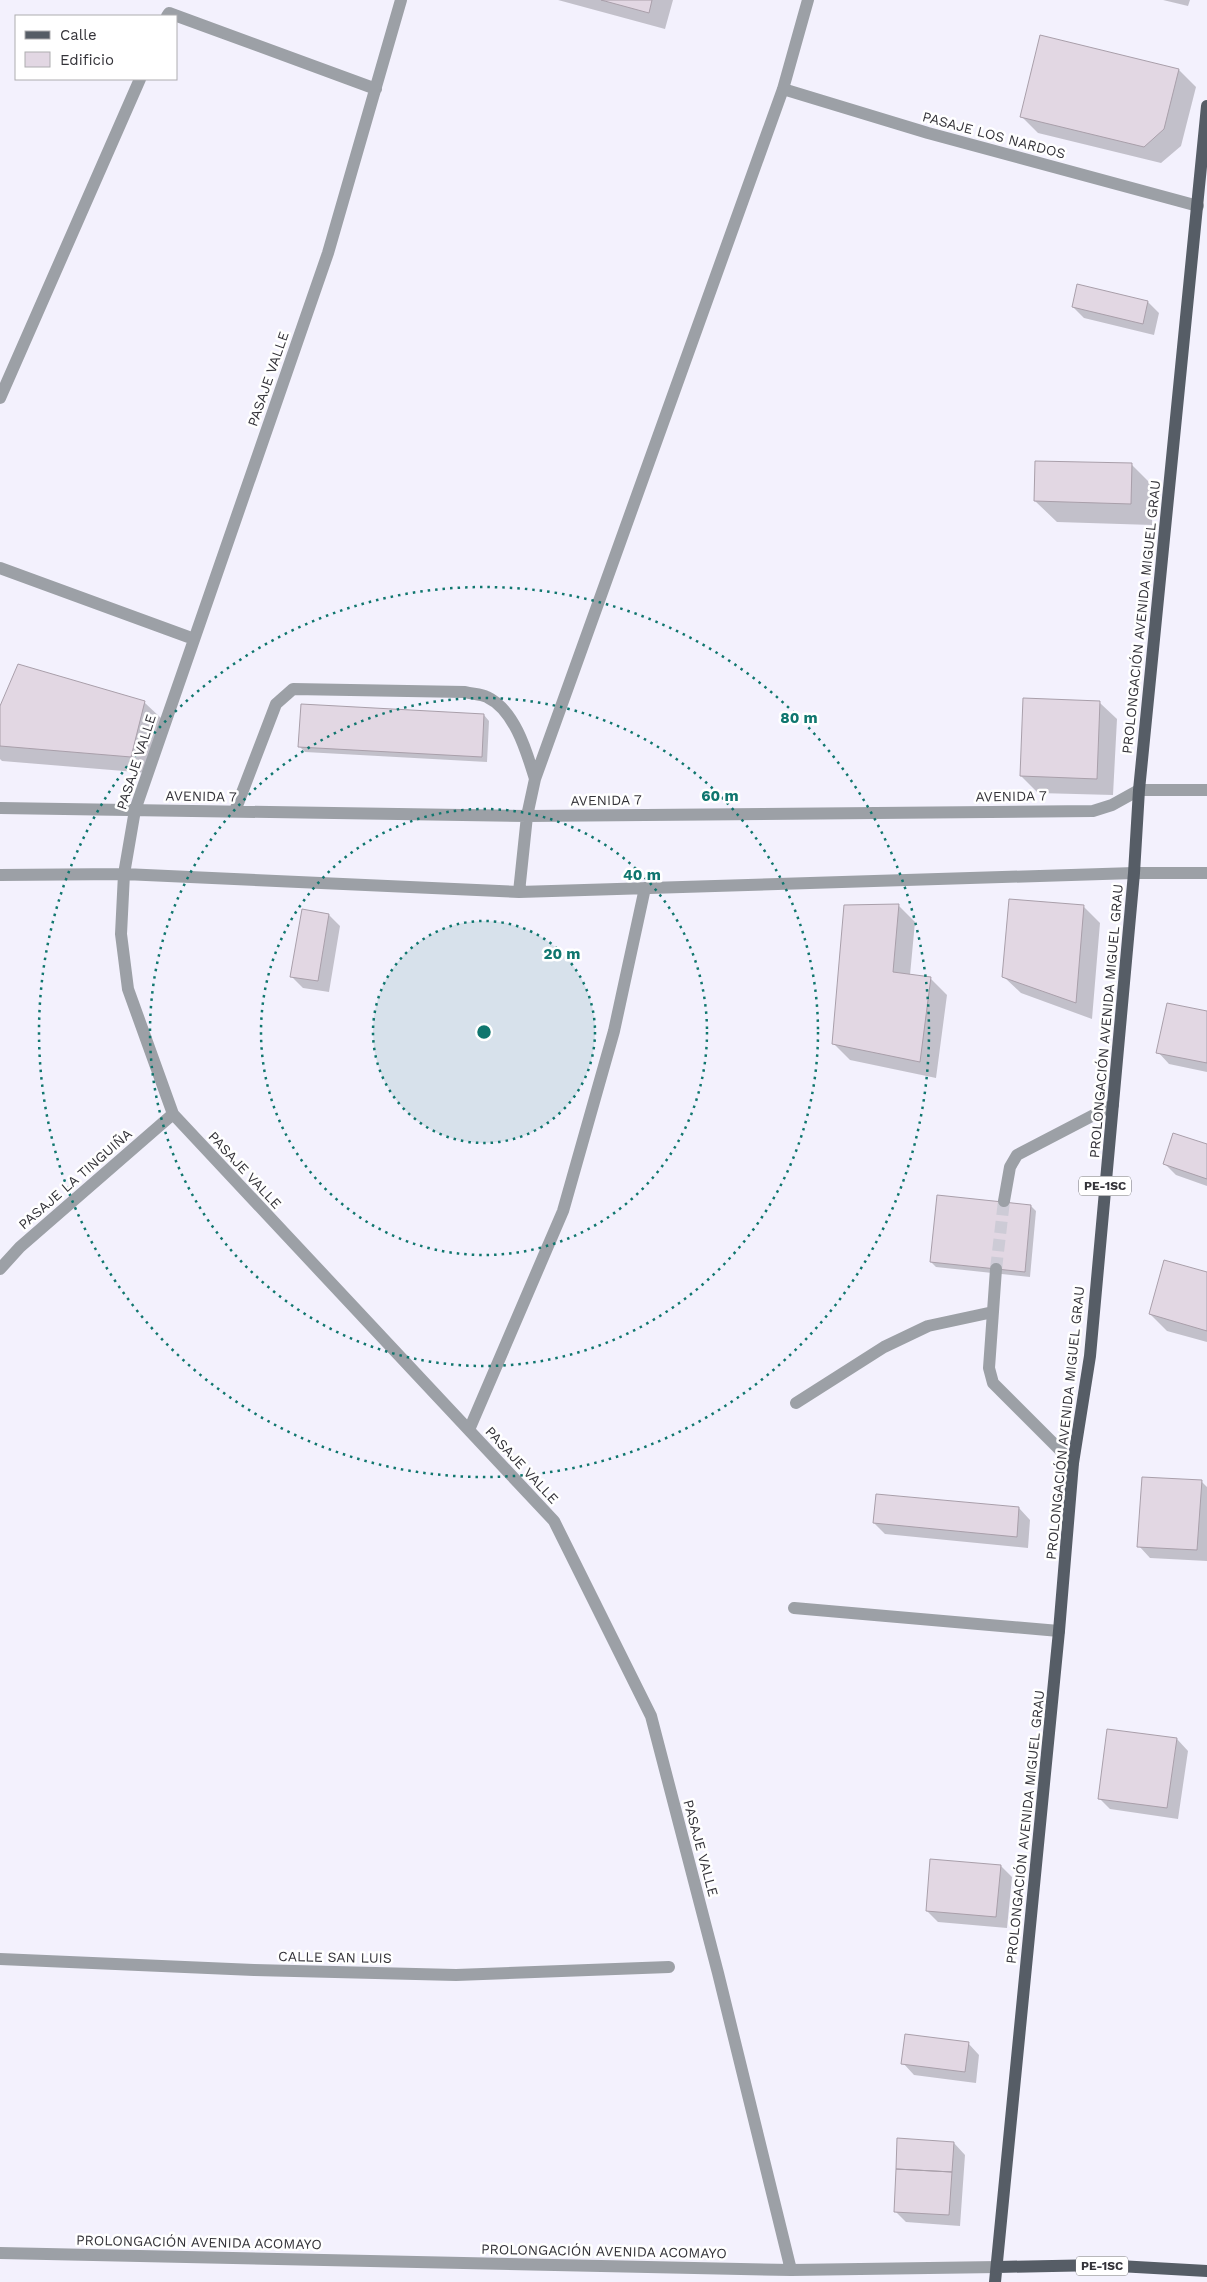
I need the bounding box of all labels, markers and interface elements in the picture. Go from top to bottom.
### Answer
legend [15,15,178,80]
text: Calle [60,26,97,44]
text: Edificio [60,51,114,69]
street label: PASAJE LOS NARDOS [921,108,1067,162]
street label: PASAJE VALLE [244,329,292,429]
street label: PROLONGACIÓN AVENIDA MIGUEL GRAU [1119,479,1163,755]
text: 80 m [780,709,818,727]
street label: PASAJE VALLE [113,712,159,812]
street label: AVENIDA 7 [165,787,237,805]
text: 60 m [701,787,739,805]
street label: AVENIDA 7 [975,787,1047,805]
street label: AVENIDA 7 [570,791,642,809]
text: 40 m [623,866,661,884]
street label: PROLONGACIÓN AVENIDA MIGUEL GRAU [1086,883,1126,1159]
text: 20 m [543,945,581,963]
centre of rings [475,1023,493,1041]
street label: PASAJE LA TINGUIÑA [15,1125,135,1233]
street label: PASAJE VALLE [205,1128,285,1212]
road number: PE-1SC [1079,1176,1131,1196]
street label: PROLONGACIÓN AVENIDA MIGUEL GRAU [1043,1285,1087,1561]
street label: PASAJE VALLE [482,1423,562,1507]
street label: PROLONGACIÓN AVENIDA MIGUEL GRAU [1003,1689,1047,1965]
street label: PASAJE VALLE [680,1798,722,1898]
street label: CALLE SAN LUIS [278,1948,392,1966]
street label: PROLONGACIÓN AVENIDA ACOMAYO [76,2232,322,2252]
street label: PROLONGACIÓN AVENIDA ACOMAYO [481,2241,727,2261]
road number: PE-1SC [1076,2256,1128,2276]

